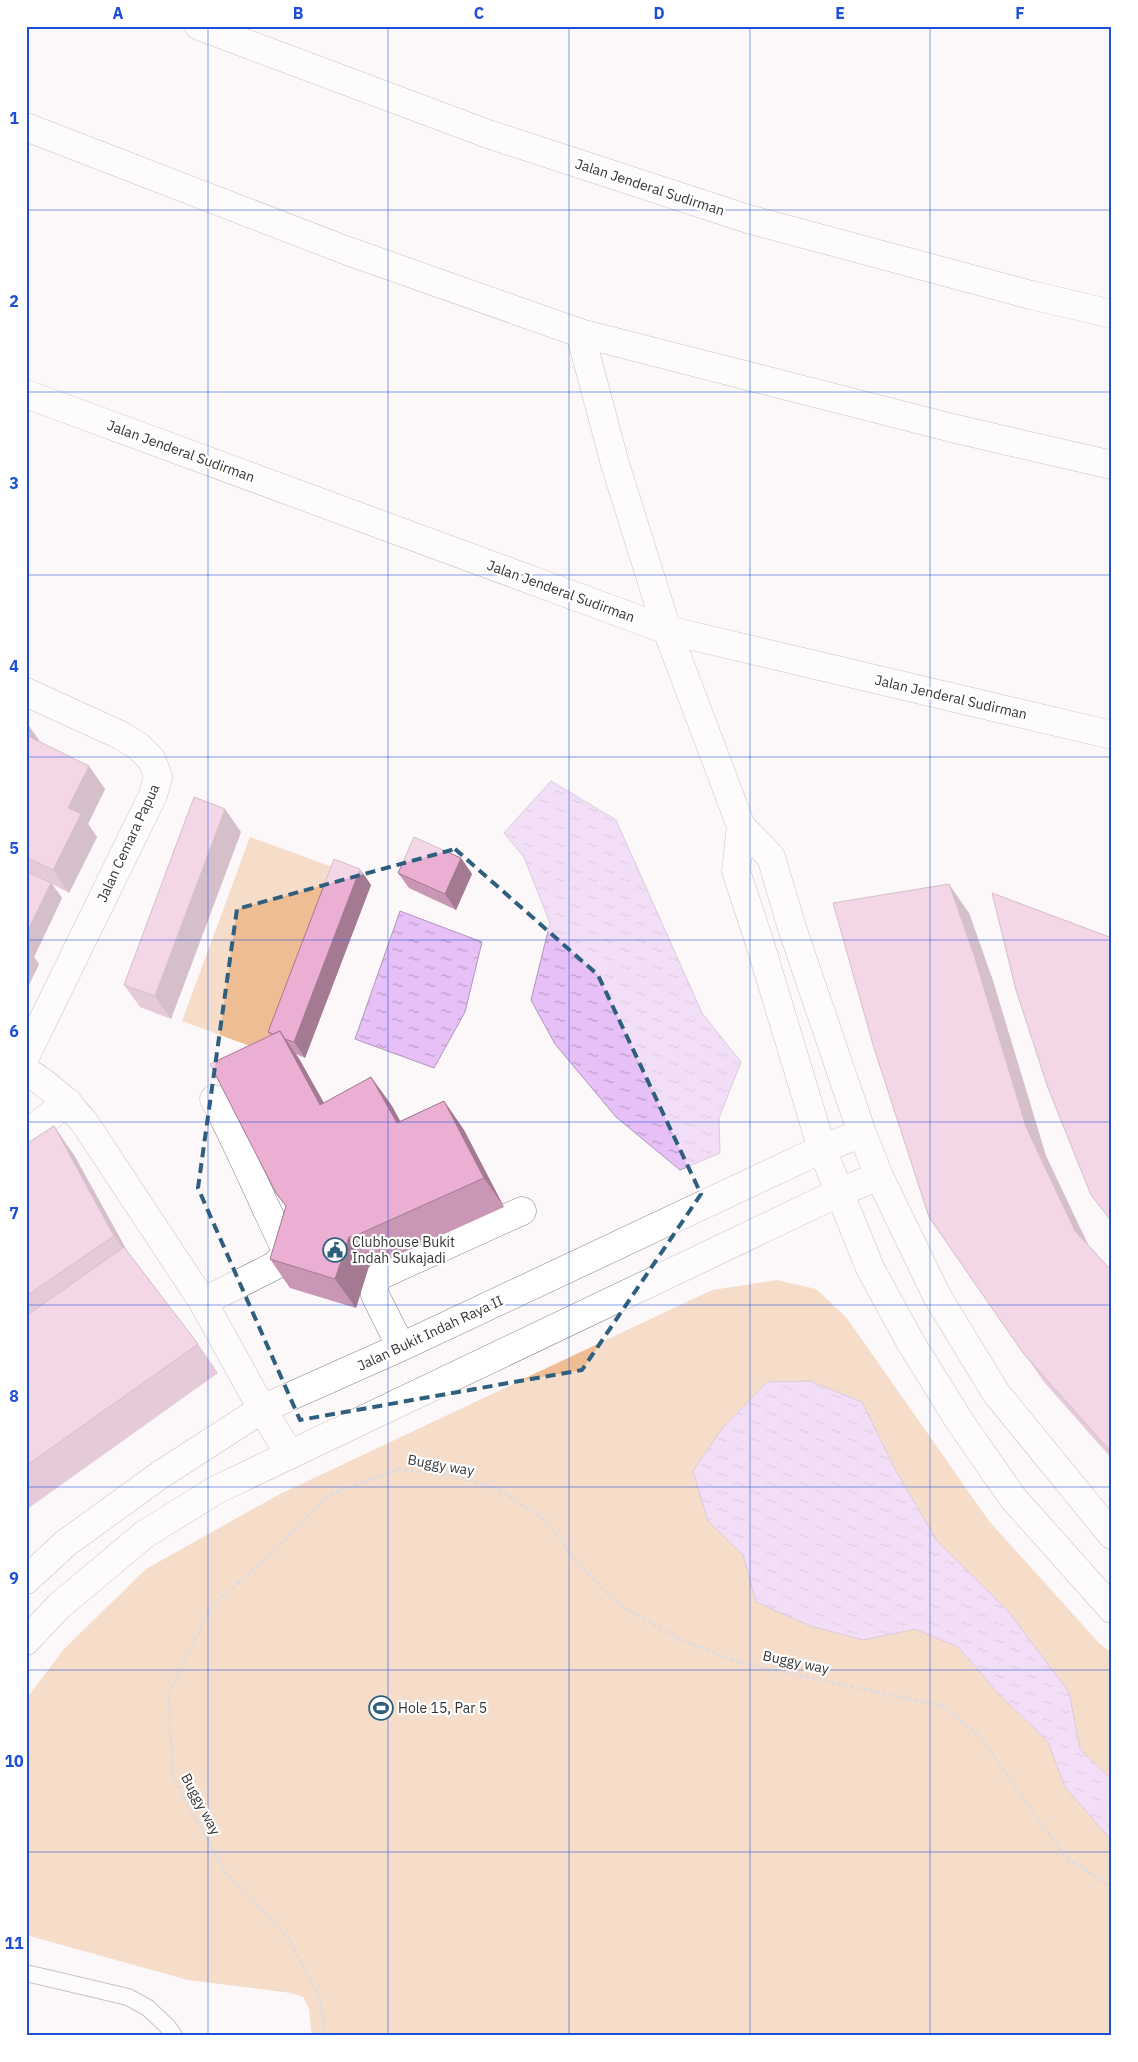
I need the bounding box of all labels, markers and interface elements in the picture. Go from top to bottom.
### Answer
text: A [113,3,124,23]
text: B [293,3,304,23]
text: C [474,3,484,23]
text: D [653,3,665,23]
text: E [835,3,845,23]
text: F [1015,3,1025,23]
text: 1 [9,108,19,128]
street label: Jalan Jenderal Sudirman [573,154,727,220]
text: 2 [9,291,19,311]
street label: Jalan Jenderal Sudirman [105,416,257,486]
text: 3 [9,473,19,493]
street label: Jalan Jenderal Sudirman [485,556,637,626]
text: 4 [9,656,19,676]
street label: Jalan Jenderal Sudirman [873,671,1029,723]
street label: Jalan Cemara Papua [93,781,164,905]
text: 5 [9,838,19,858]
text: 6 [9,1021,19,1041]
text: 7 [9,1203,19,1223]
place label: Clubhouse Bukit Indah Sukajadi [352,1233,455,1267]
public building icon: Clubhouse Bukit Indah Sukajadi [322,1237,348,1263]
street label: Jalan Bukit Indah Raya II [354,1291,506,1375]
text: 8 [9,1386,19,1406]
street label: Buggy way [406,1450,476,1480]
text: 9 [9,1568,19,1588]
street label: Buggy way [761,1646,831,1678]
sports icon: Hole 15, Par 5 [368,1695,394,1721]
place label: Hole 15, Par 5 [398,1699,487,1717]
text: 10 [4,1751,24,1771]
street label: Buggy way [177,1770,225,1838]
text: 11 [4,1933,24,1953]

